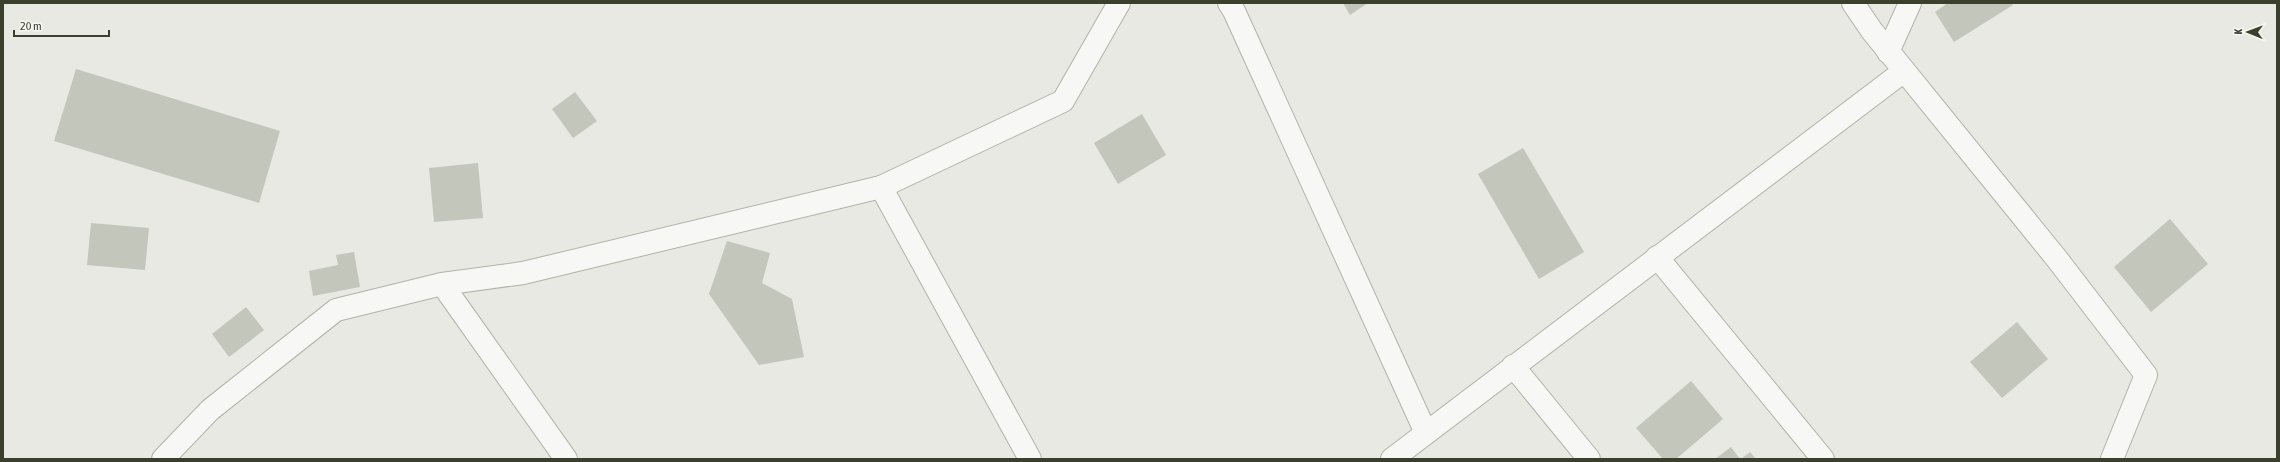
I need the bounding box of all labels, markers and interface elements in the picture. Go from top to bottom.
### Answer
scale bar [14,12,109,38]
north arrow [2228,12,2268,52]
text: 20 m [20,19,42,33]
text: K [2232,28,2244,35]

